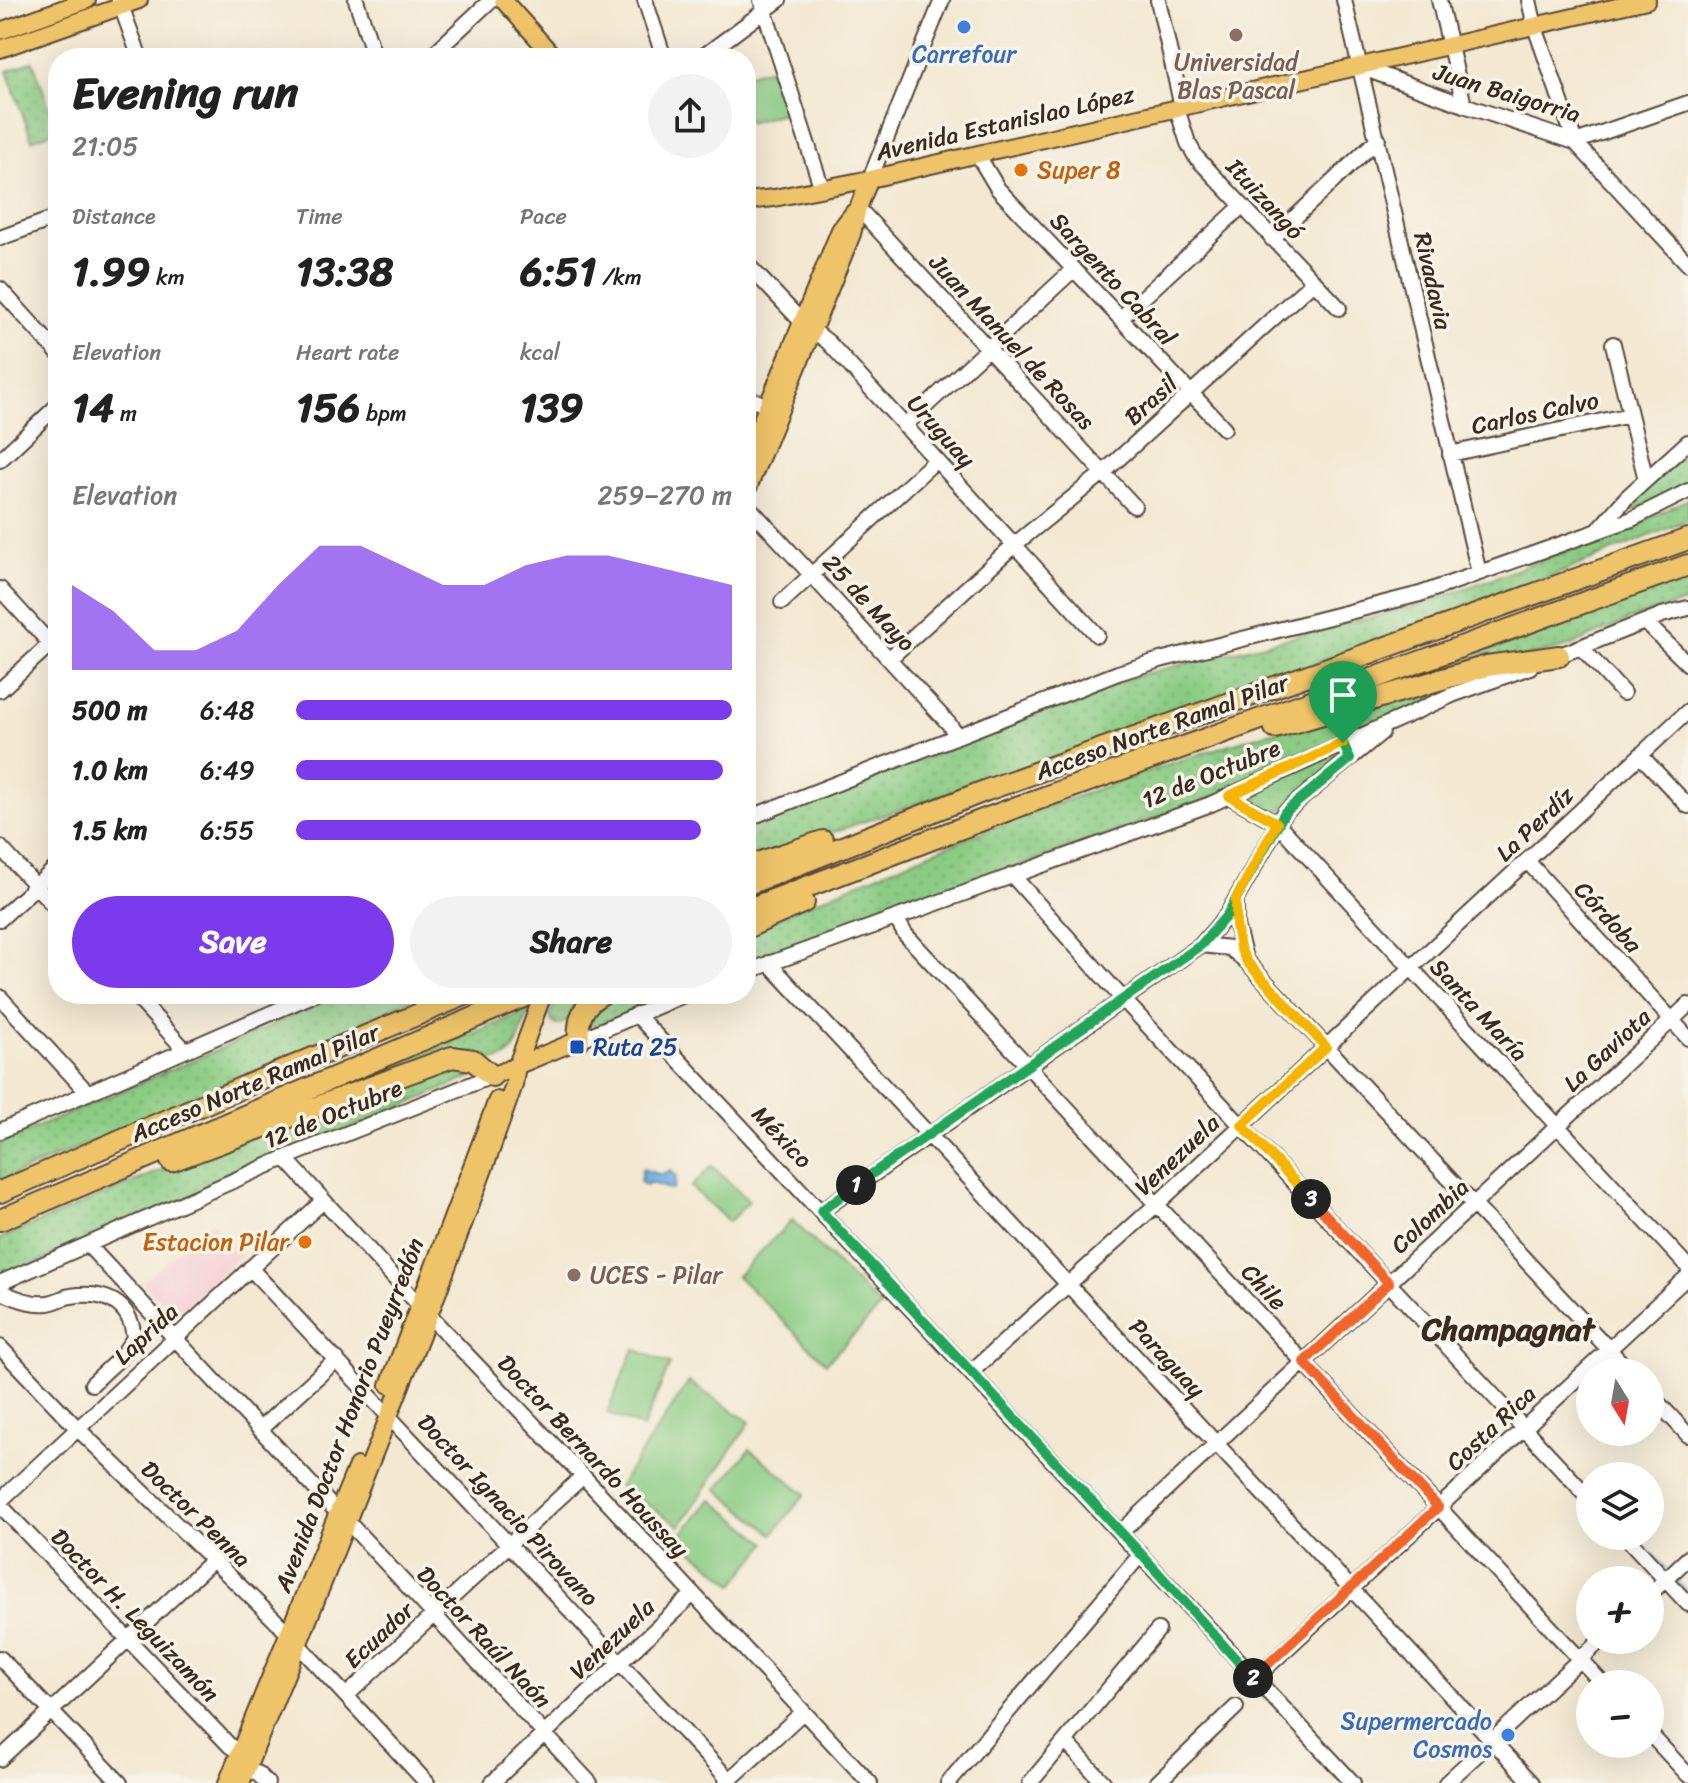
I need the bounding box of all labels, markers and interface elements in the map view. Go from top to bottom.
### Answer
marker: Carrefour [955,18,973,36]
marker: Universidad Blas Pascal [1227,26,1245,44]
place label: Carrefour [912,33,1018,75]
place label: Universidad Blas Pascal [1174,41,1299,111]
street label: Juan Baigorria [1427,50,1586,135]
text: Evening run [72,54,298,132]
street label: Avenida Estanislao López [871,73,1139,173]
button: share [648,74,732,158]
text: 21:05 [72,123,138,169]
street label: Ituizangó [1215,147,1315,251]
place label: Super 8 [1037,149,1121,191]
marker: Super 8 [1012,161,1030,179]
text: Distance [72,197,156,236]
text: Time [296,197,343,236]
text: Pace [520,197,567,236]
street label: Sargento Cabral [1039,202,1188,357]
street label: Rivadavia [1401,228,1465,335]
text: 1.99 [72,236,150,307]
text: 13:38 [296,236,393,307]
text: 6:51 [520,236,596,307]
street label: Juan Manuel de Rosas [918,243,1106,440]
text: km [150,258,185,297]
text: /km [596,258,642,297]
text: Elevation [72,333,161,372]
text: Heart rate [296,333,399,372]
text: kcal [520,333,560,372]
street label: Brasil [1114,363,1189,436]
text: 14 [72,372,114,443]
text: 156 [296,372,360,443]
text: 139 [520,372,584,443]
street label: Carlos Calvo [1467,379,1603,447]
street label: Uruguay [896,384,986,478]
text: m [114,394,137,433]
text: bpm [360,394,407,433]
text: Elevation [72,472,177,518]
text: 259–270 m [597,472,732,518]
street label: 25 de Mayo [812,544,926,662]
street label: Acceso Norte Ramal Pilar [1028,661,1296,793]
pin [1309,661,1377,743]
icon: arrive [1321,673,1365,717]
text: 500 m [72,687,147,733]
text: 6:48 [200,687,255,733]
street label: 12 de Octubre [1135,727,1287,821]
text: 1.0 km [72,747,148,793]
text: 6:49 [200,747,255,793]
street label: La Perdíz [1485,775,1585,872]
text: 1.5 km [72,807,147,853]
text: 6:55 [200,807,254,853]
street label: Córdoba [1563,871,1653,964]
button: Save [72,896,394,988]
button: Share [410,896,732,988]
street label: Santa María [1419,948,1539,1072]
street label: La Gaviota [1553,997,1662,1102]
street label: Acceso Norte Ramal Pilar [123,1011,387,1155]
place label: Ruta 25 [593,1026,678,1068]
marker: Ruta 25 [568,1038,586,1056]
street label: 12 de Octubre [257,1067,409,1161]
street label: México [741,1095,823,1179]
street label: Venezuela [1124,1103,1231,1206]
pin: 1 [836,1165,876,1205]
text: 1 [851,1165,861,1204]
street label: Colombia [1381,1168,1479,1264]
pin: 3 [1291,1179,1331,1219]
text: 3 [1305,1179,1317,1218]
place label: Estacion Pilar [143,1221,290,1263]
street label: Avenida Doctor Honorio Pueyrredón [262,1232,436,1599]
marker: Estacion Pilar [296,1233,314,1251]
street label: Chile [1230,1253,1298,1321]
place label: UCES - Pilar [590,1254,724,1296]
marker: UCES - Pilar [565,1266,583,1284]
street label: Laprida [104,1292,188,1376]
district label: Champagnat [1421,1301,1596,1358]
street label: Paraguay [1118,1308,1216,1409]
street label: Doctor Bernardo Houssay [487,1344,700,1568]
north arrow [1576,1358,1664,1446]
map controls [1576,1358,1664,1758]
street label: Costa Rica [1436,1374,1546,1482]
street label: Doctor Ignacio Pirovano [407,1403,609,1617]
street label: Doctor Penna [131,1450,261,1578]
button: layers [1576,1462,1664,1550]
street label: Doctor H. Leguizamón [40,1518,230,1712]
street label: Doctor Raúl Naón [406,1555,562,1719]
button: + [1576,1566,1664,1654]
street label: Venezuela [559,1587,666,1690]
street label: Ecuador [334,1590,425,1679]
pin: 2 [1233,1658,1273,1698]
text: 2 [1247,1658,1259,1697]
button: − [1576,1670,1664,1758]
place label: Supermercado Cosmos [1341,1700,1492,1770]
marker: Supermercado Cosmos [1499,1726,1517,1744]

